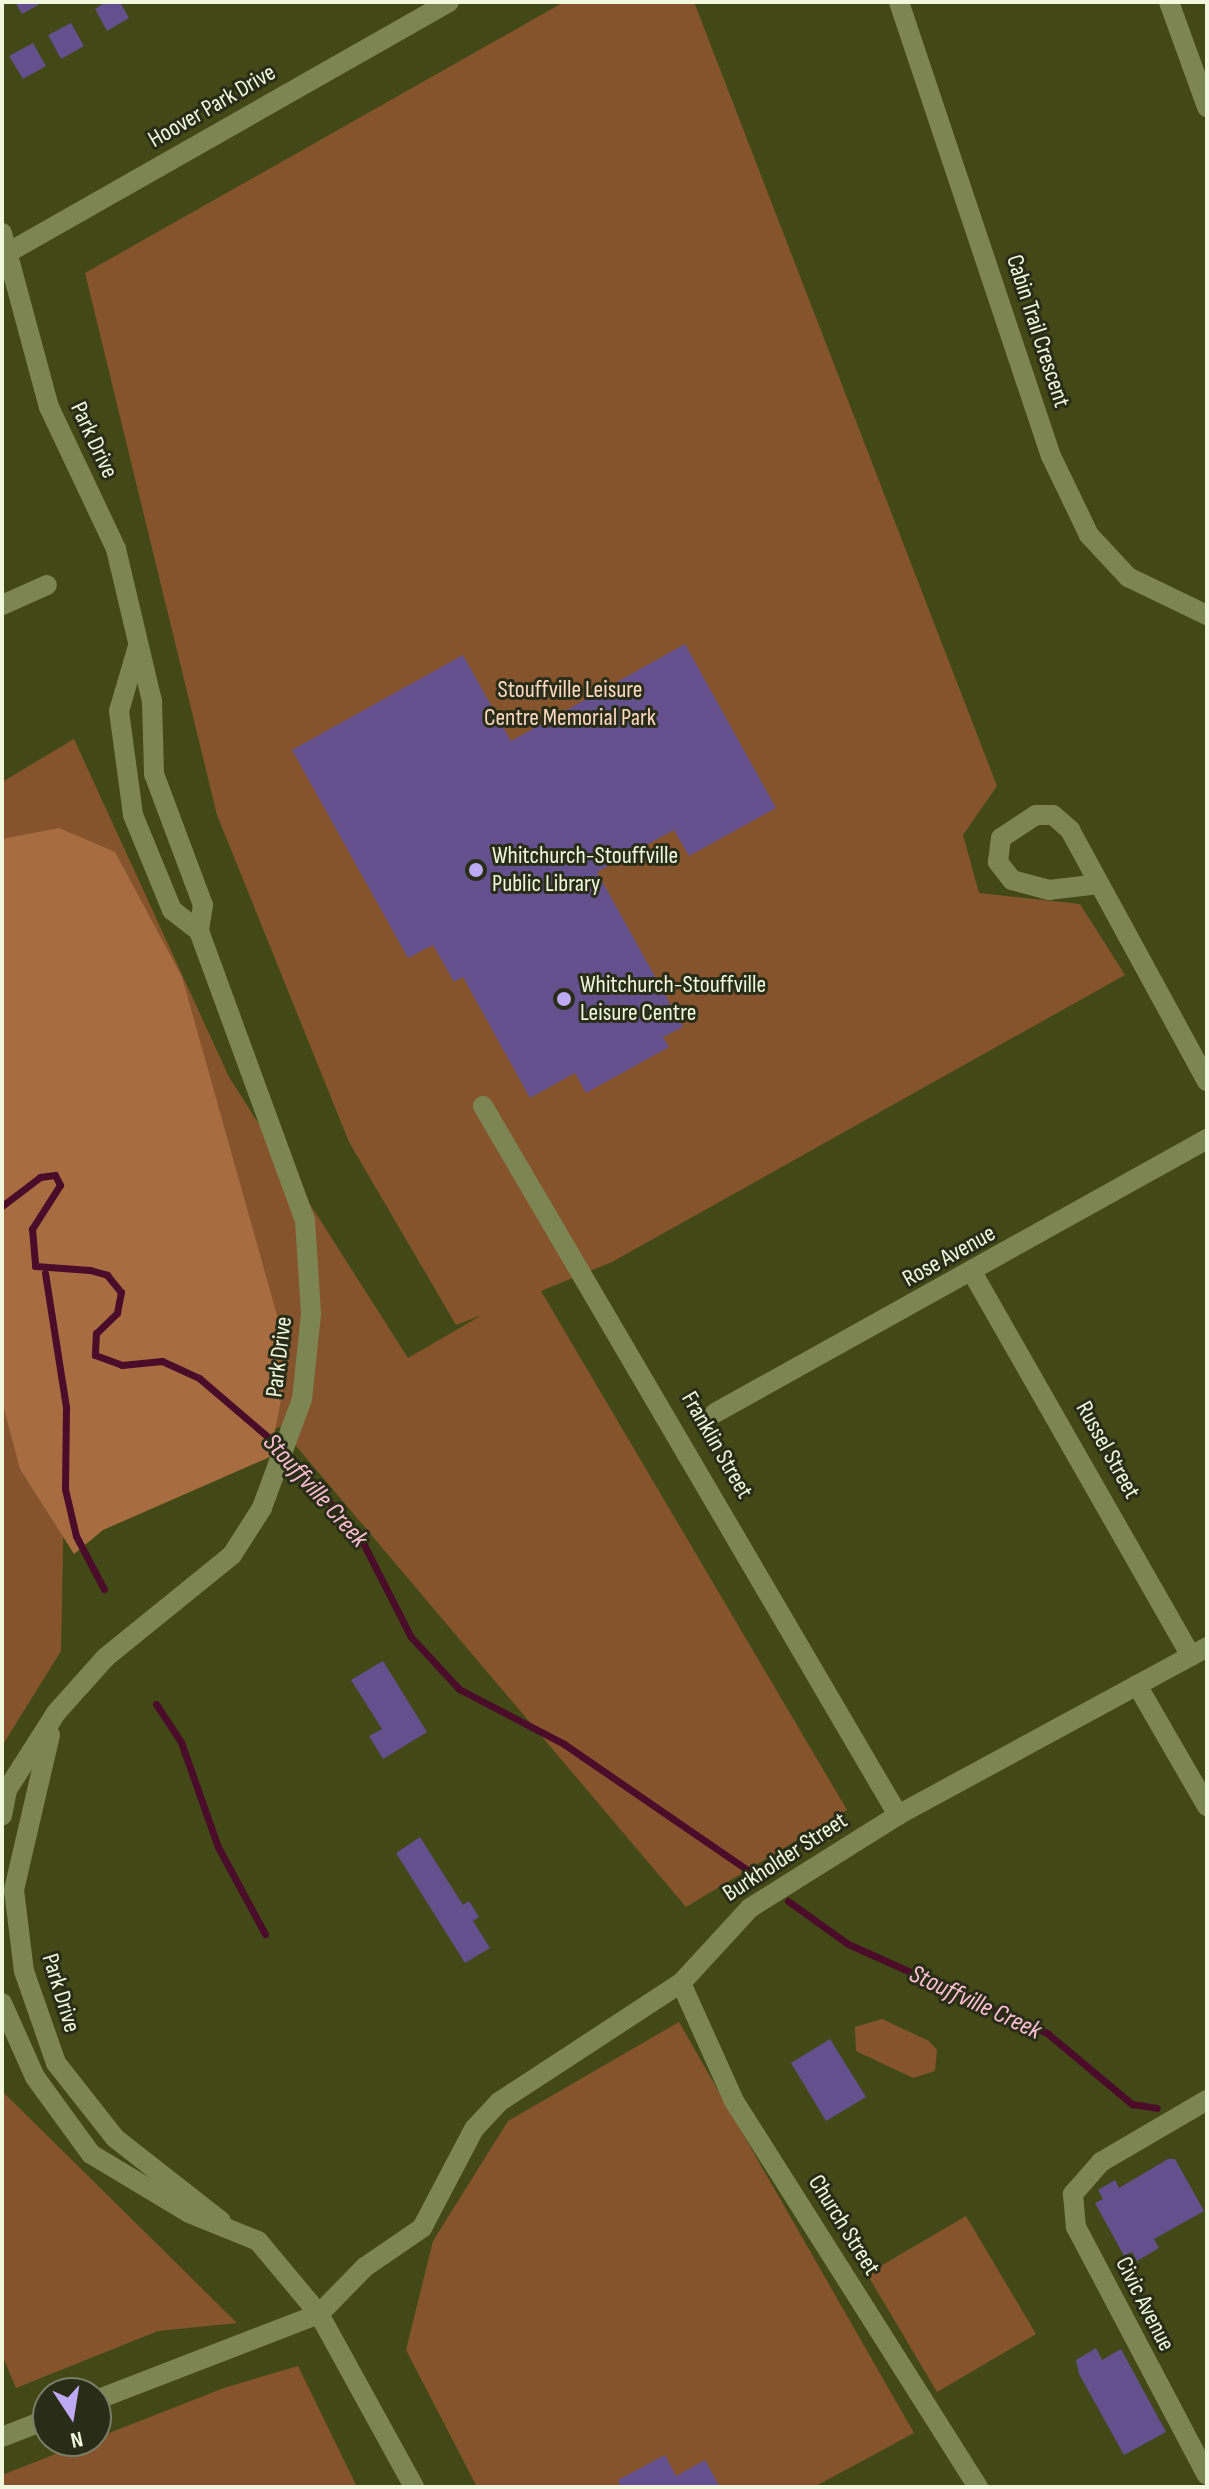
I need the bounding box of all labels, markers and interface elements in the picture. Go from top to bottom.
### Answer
street label: Hoover Park Drive [143,58,281,154]
street label: Cabin Trail Crescent [1000,251,1076,411]
street label: Park Drive [64,397,124,483]
park label: Stouffville Leisure Centre Memorial Park [484,676,656,732]
place label: Whitchurch-Stouffville Public Library [492,842,678,898]
marker: Whitchurch-Stouffville Public Library [467,861,485,879]
place label: Whitchurch-Stouffville Leisure Centre [580,971,766,1027]
marker: Whitchurch-Stouffville Leisure Centre [555,990,573,1008]
street label: Rose Avenue [898,1219,1000,1293]
street label: Park Drive [260,1315,298,1399]
street label: Franklin Street [675,1387,759,1503]
street label: Russel Street [1070,1396,1146,1504]
water label: Stouffville Creek [256,1428,374,1554]
street label: Burkholder Street [717,1806,853,1908]
street label: Park Drive [35,1950,87,2036]
water label: Stouffville Creek [904,1959,1046,2047]
street label: Church Street [802,2170,886,2280]
street label: Civic Avenue [1109,2252,1181,2356]
north arrow [32,2377,112,2457]
text: N [68,2425,85,2453]

